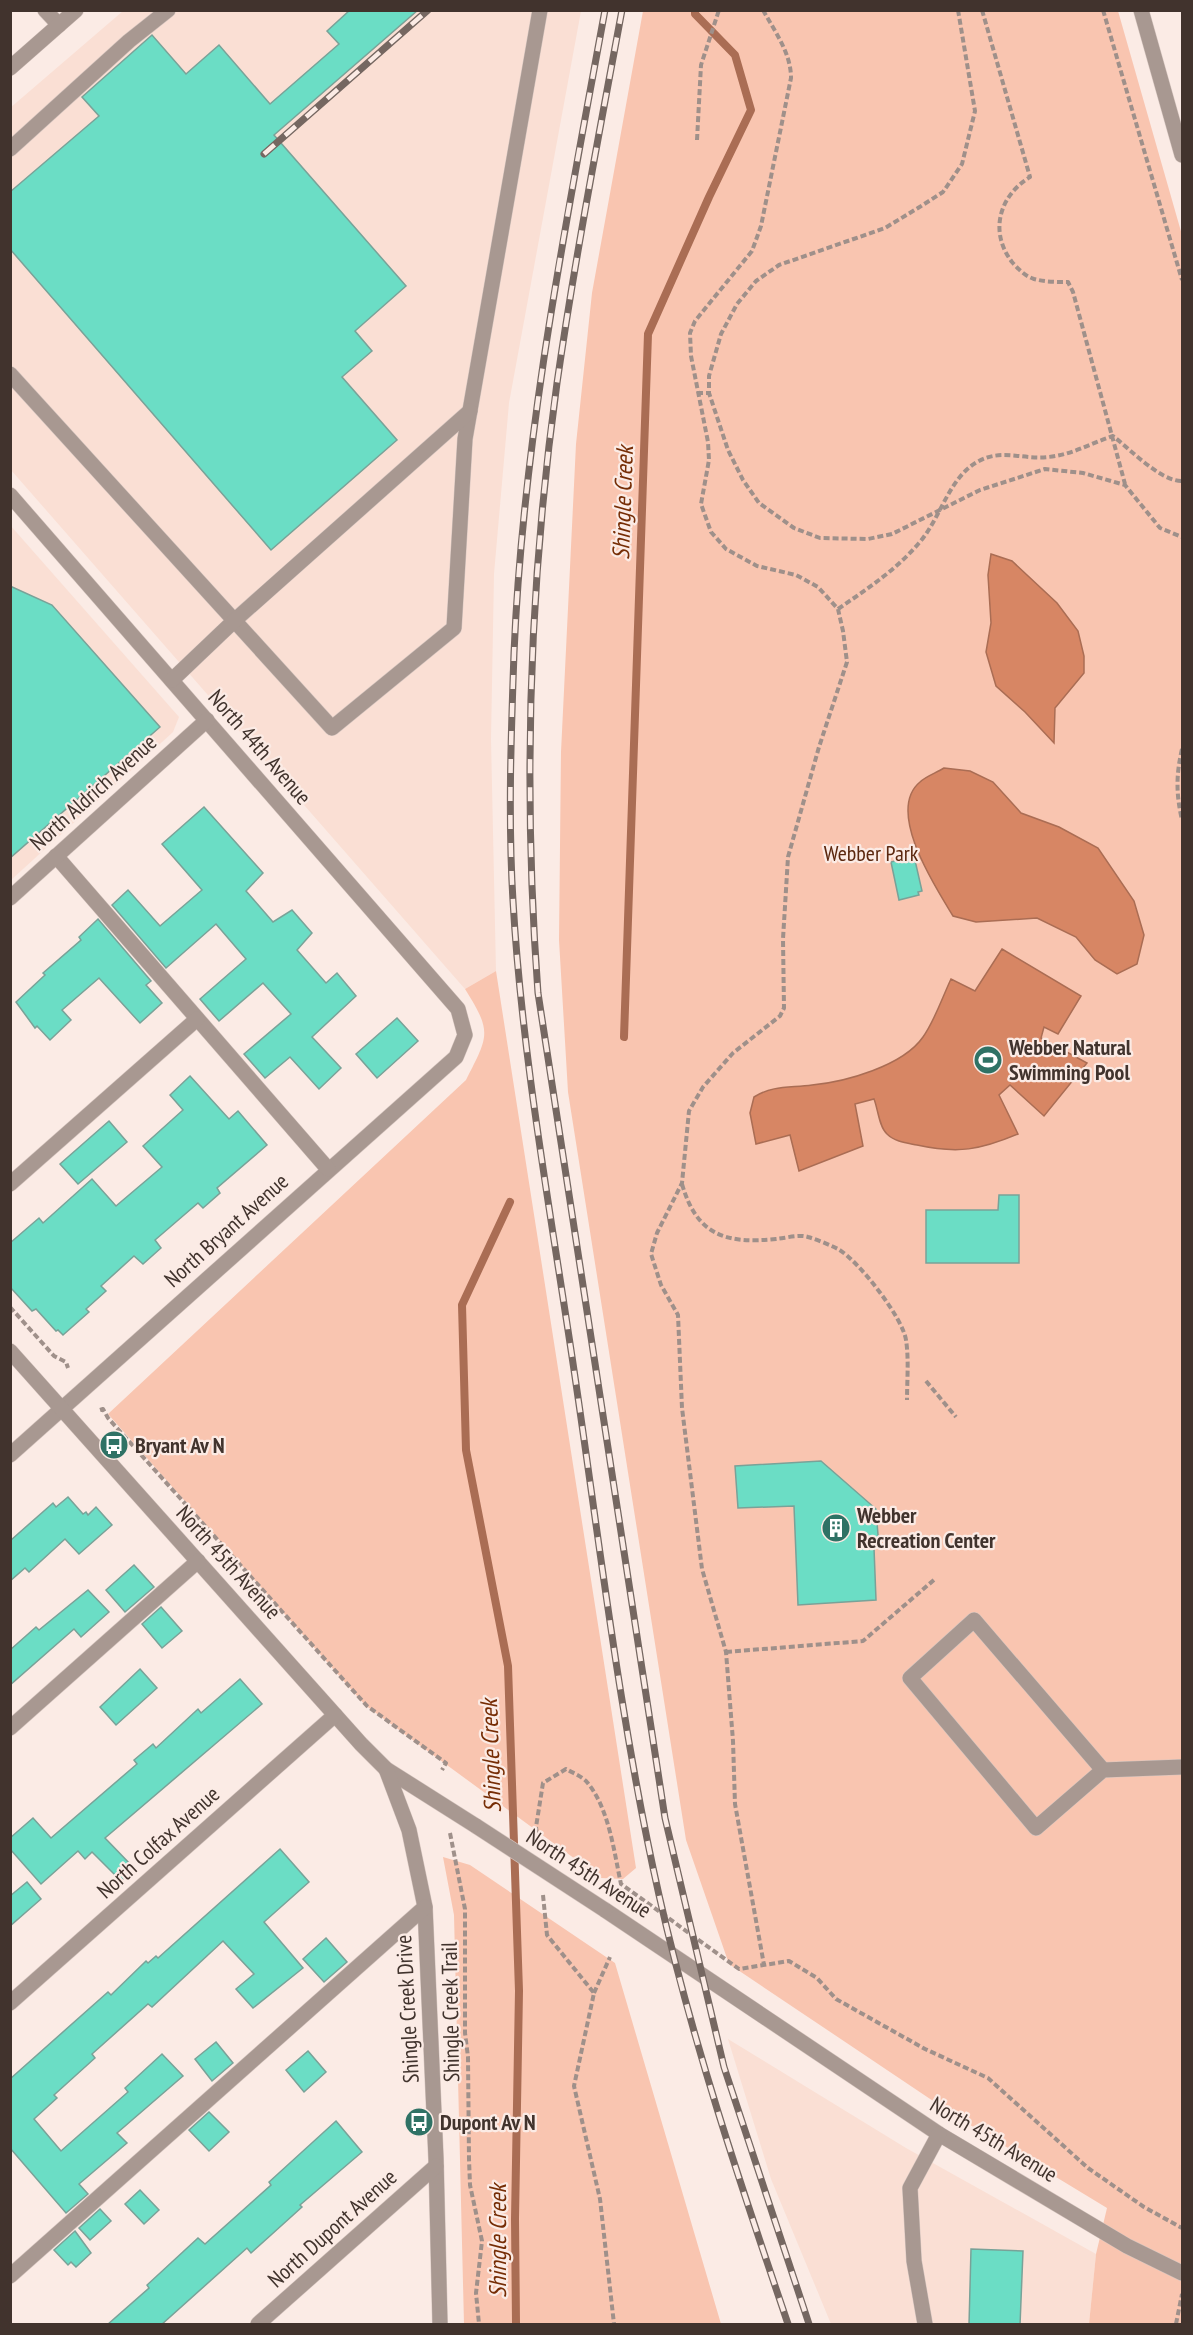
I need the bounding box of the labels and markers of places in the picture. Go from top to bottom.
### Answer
place label: Webber Natural Swimming Pool [1008,1033,1132,1086]
sports icon: Webber Natural Swimming Pool [972,1044,1004,1076]
bus stop icon: Bryant Av N [98,1429,130,1461]
place label: Bryant Av N [135,1431,225,1459]
place label: Webber Recreation Center [856,1501,996,1554]
building icon: Webber Recreation Center [820,1512,852,1544]
bus stop icon: Dupont Av N [403,2106,435,2138]
place label: Dupont Av N [440,2108,536,2136]

